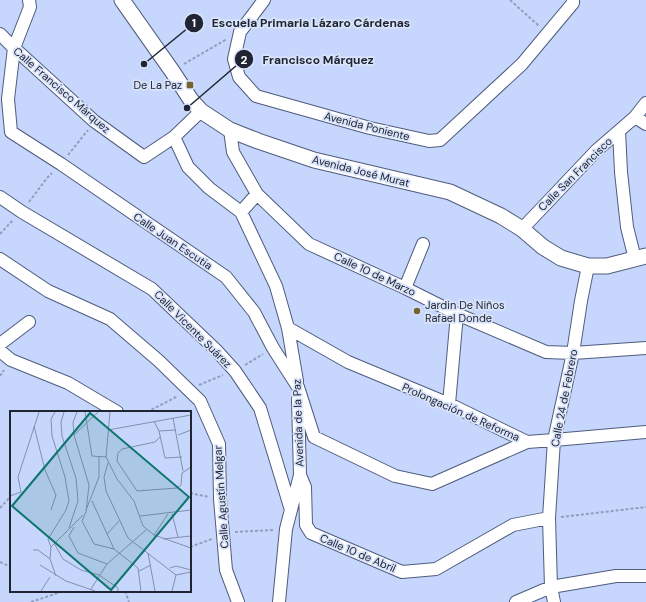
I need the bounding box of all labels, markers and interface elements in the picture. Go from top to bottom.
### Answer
callout: Escuela Primaria Lázaro Cárdenas [184,11,418,35]
text: 1 [192,15,196,31]
text: Escuela Primaria Lázaro Cárdenas [212,15,410,31]
street label: Calle Francisco Márquez [11,44,113,136]
callout: Francisco Márquez [234,47,381,71]
text: 2 [241,52,248,68]
text: Francisco Márquez [262,52,374,68]
place label: De La Paz [133,78,182,92]
marker: De La Paz [185,80,195,90]
street label: Avenida Poniente [323,109,411,143]
street label: Calle San Francisco [535,134,615,214]
street label: Avenida José Murat [311,152,411,190]
street label: Calle Juan Escutia [131,209,215,273]
street label: Calle 10 de Marzo [332,249,418,299]
street label: Calle Vicente Suárez [151,287,235,371]
place label: Jardin De Niños Rafael Donde [425,298,504,325]
marker: Jardin De Niños Rafael Donde [412,306,422,316]
street label: Calle 24 de Febrero [548,348,580,448]
street label: Avenida de la Paz [289,379,307,467]
street label: Prolongación de Reforma [400,380,522,444]
inset map [10,411,191,592]
street label: Calle Agustín Melgar [210,445,232,549]
street label: Calle 10 de Abril [318,531,398,575]

